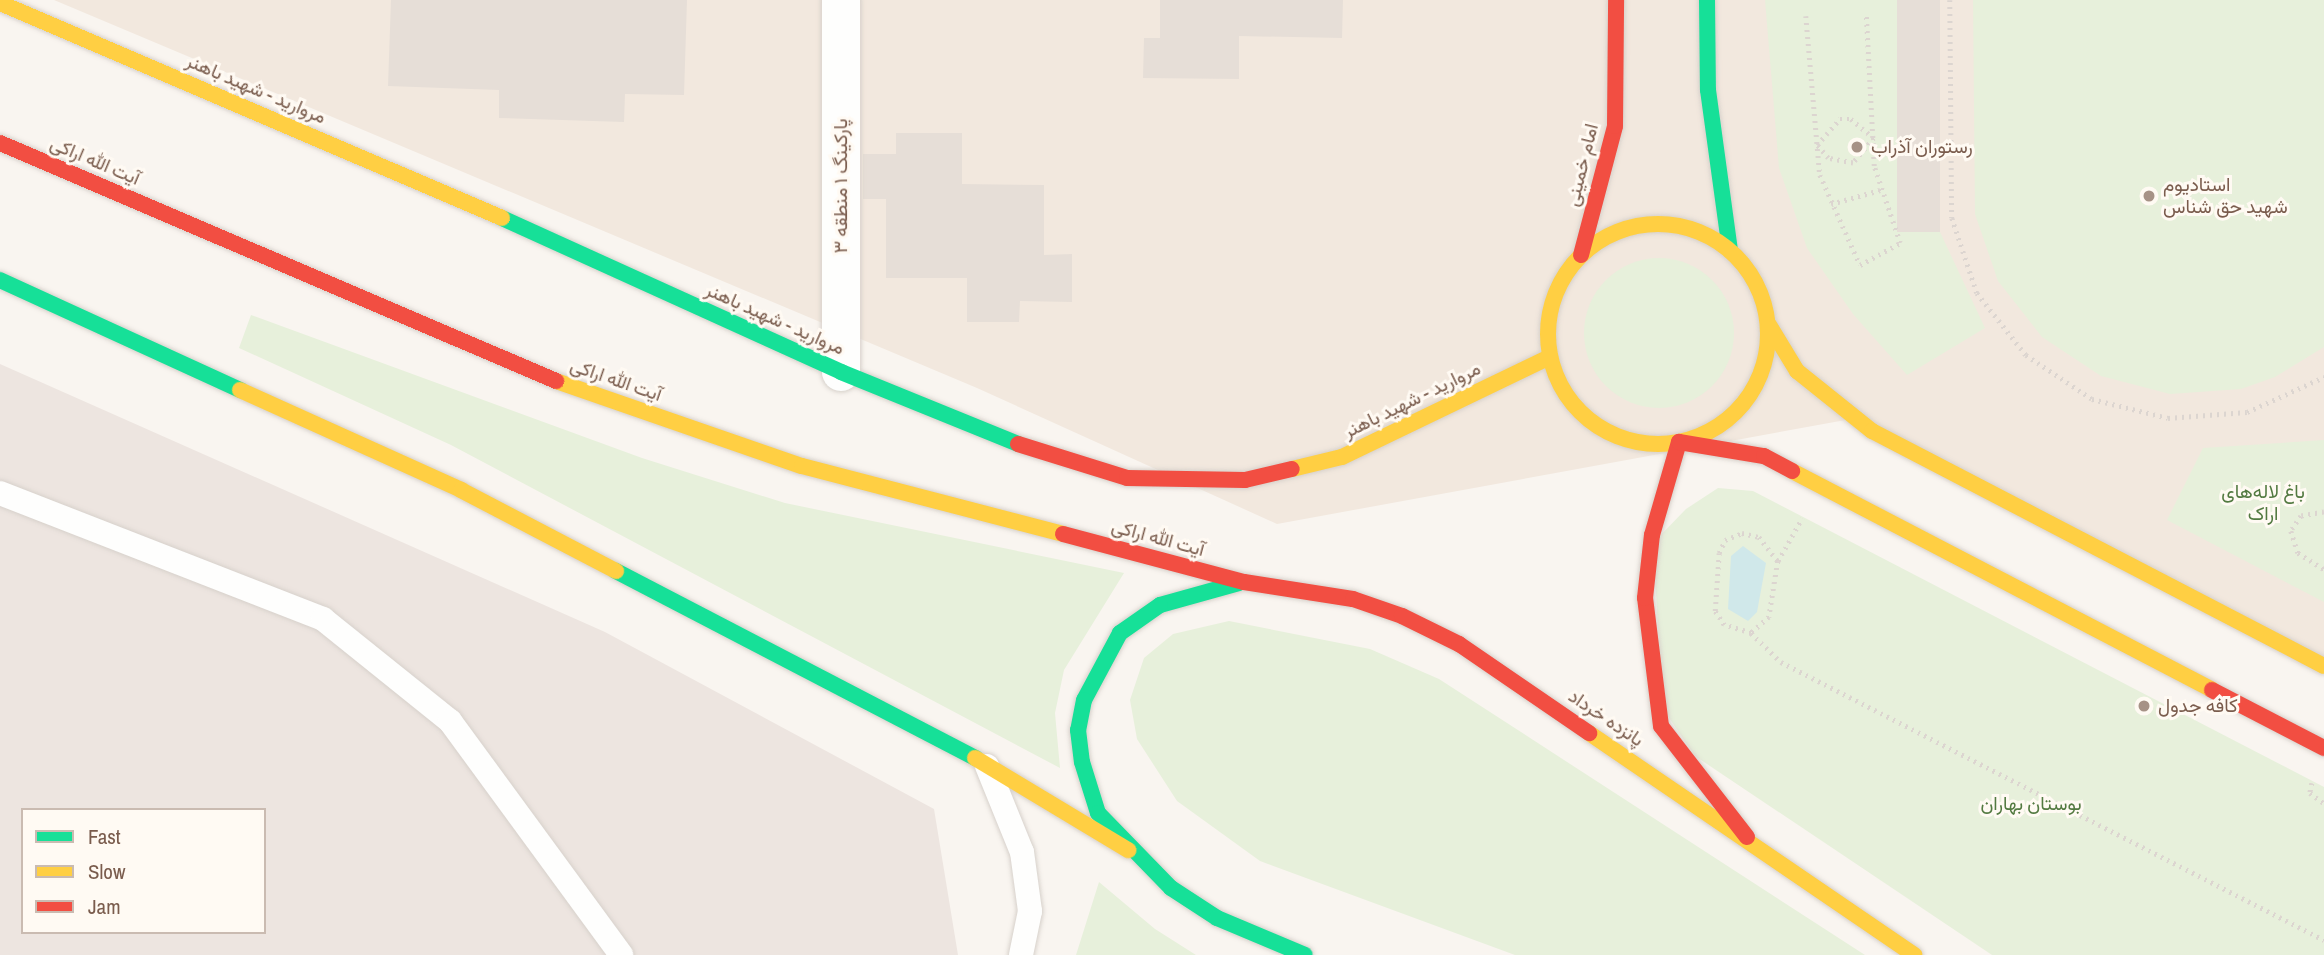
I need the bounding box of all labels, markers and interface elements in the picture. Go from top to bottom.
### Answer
street label: مروارید - شهید باهنر [183,49,329,129]
street label: پارکینگ ۱ منطقه ۳ [830,119,852,253]
street label: امام خمینی [1561,121,1603,209]
street label: آیت الله اراکی [47,132,143,190]
place label: رستوران آذراب [1871,136,1973,158]
marker: رستوران آذراب [1849,139,1865,155]
place label: استادیوم شهید حق شناس [2163,174,2288,218]
marker: استادیوم شهید حق شناس [2141,188,2157,204]
street label: مروارید - شهید باهنر [702,278,848,360]
street label: آیت الله اراکی [567,354,665,406]
street label: مروارید - شهید باهنر [1340,357,1484,443]
park label: باغ لاله‌های اراک [2221,481,2305,525]
street label: آیت الله اراکی [1109,515,1207,561]
street label: پانزده خرداد [1564,685,1648,751]
place label: کافه جدول [2158,695,2238,717]
marker: کافه جدول [2136,698,2152,714]
park label: بوستان بهاران [1981,793,2081,815]
legend [21,808,266,934]
text: Fast [88,822,121,851]
text: Slow [88,857,125,886]
text: Jam [88,892,121,921]

